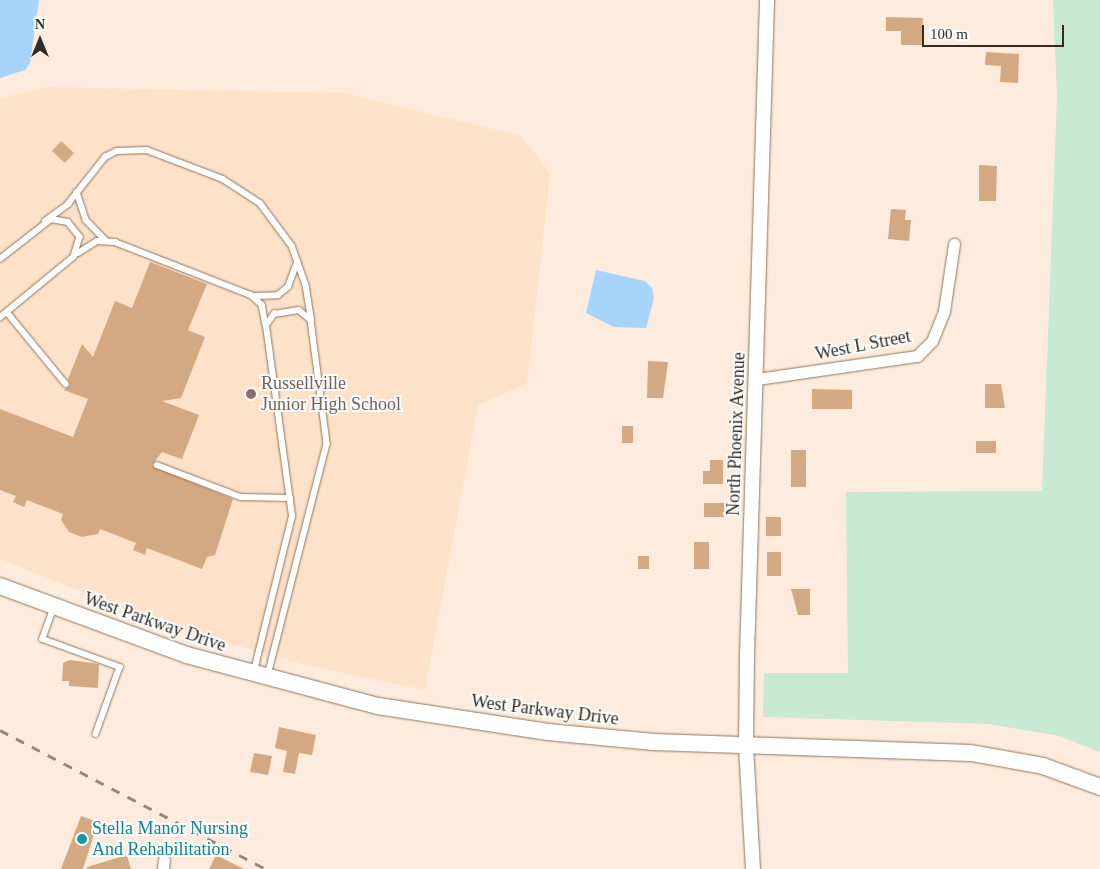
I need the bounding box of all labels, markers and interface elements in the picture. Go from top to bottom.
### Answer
north arrow [15,15,65,65]
scale bar [925,15,1068,47]
text: N [35,17,45,32]
text: 100 m [930,26,968,42]
street label: West L Street [813,325,913,365]
street label: North Phoenix Avenue [722,351,750,517]
place label: Russellville Junior High School [261,373,401,416]
marker: Russellville Junior High School [245,388,257,400]
street label: West Parkway Drive [81,588,229,656]
street label: West Parkway Drive [470,690,620,730]
place label: Stella Manor Nursing And Rehabilitation [92,818,248,861]
marker: Stella Manor Nursing And Rehabilitation [76,833,88,845]

